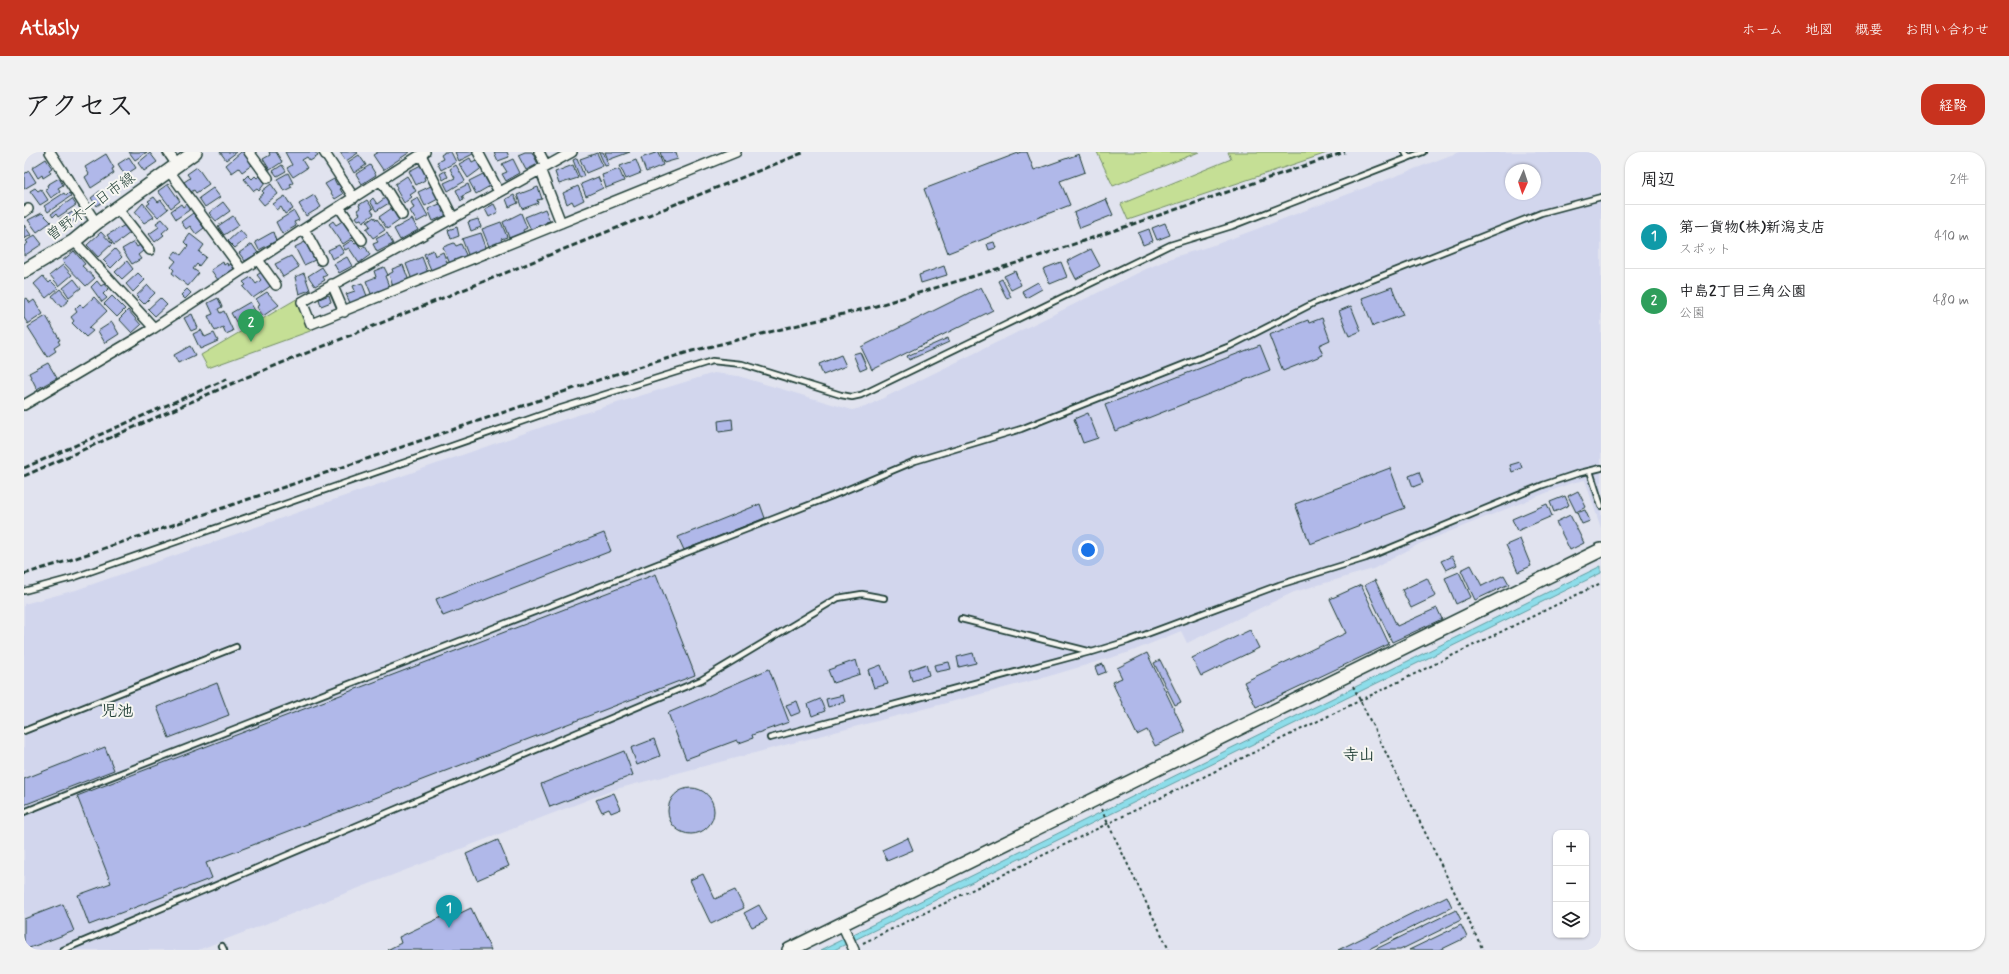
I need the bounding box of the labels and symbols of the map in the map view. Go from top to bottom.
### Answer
north arrow [1505,164,1541,200]
street label: 曽野木一日市線 [43,168,139,246]
pin: 2 [238,309,264,342]
your location [1078,540,1098,560]
district label: 児池 [101,701,133,722]
district label: 寺山 [1343,745,1375,766]
pin: 1 [436,895,462,928]

